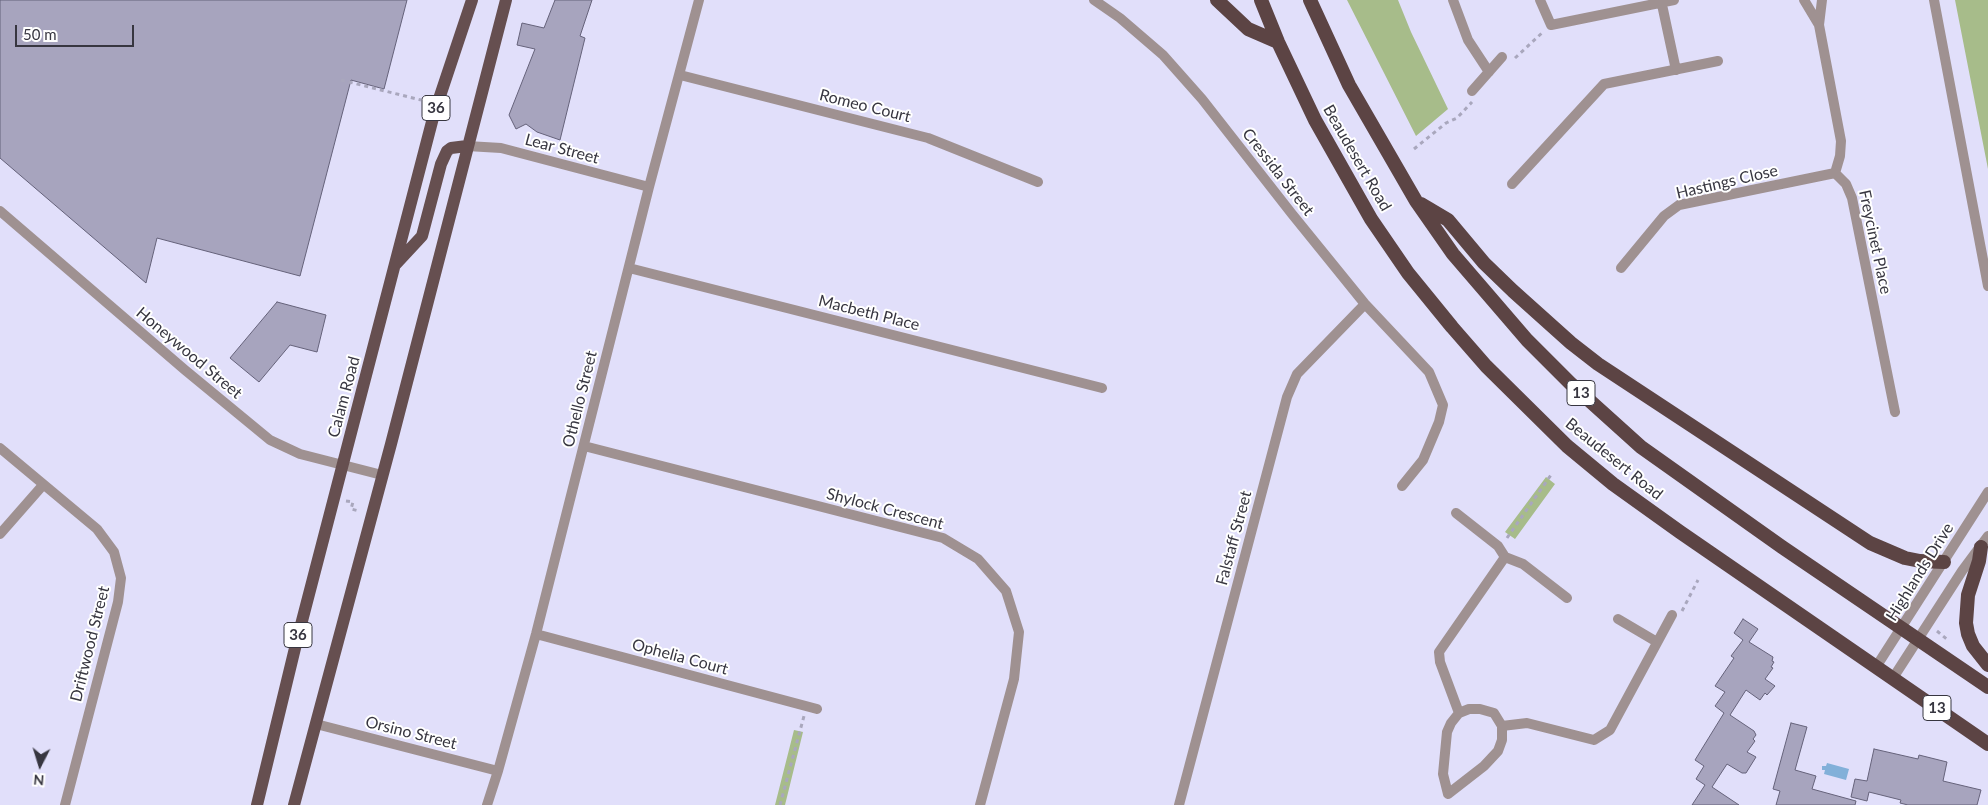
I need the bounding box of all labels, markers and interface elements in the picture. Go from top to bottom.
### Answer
scale bar [18,15,136,47]
text: 50 m [23,25,57,43]
street label: Romeo Court [817,85,913,127]
road number: 36 [422,96,450,120]
street label: Beaudesert Road [1319,101,1395,215]
street label: Cressida Street [1238,125,1318,219]
street label: Lear Street [523,130,601,168]
street label: Hastings Close [1674,161,1780,203]
street label: Freycinet Place [1855,188,1895,296]
street label: Macbeth Place [816,291,922,335]
street label: Honeywood Street [132,303,246,403]
street label: Othello Street [559,349,601,449]
street label: Calam Road [324,354,364,440]
road number: 13 [1567,380,1595,406]
street label: Beaudesert Road [1562,414,1666,504]
street label: Shylock Crescent [824,484,946,534]
street label: Falstaff Street [1212,489,1256,587]
street label: Highlands Drive [1882,519,1958,625]
street label: Driftwood Street [66,584,114,704]
road number: 36 [284,622,312,648]
street label: Ophelia Court [630,635,730,679]
road number: 13 [1923,696,1951,720]
street label: Orsino Street [363,712,459,754]
north arrow [15,740,65,790]
text: N [33,772,45,789]

